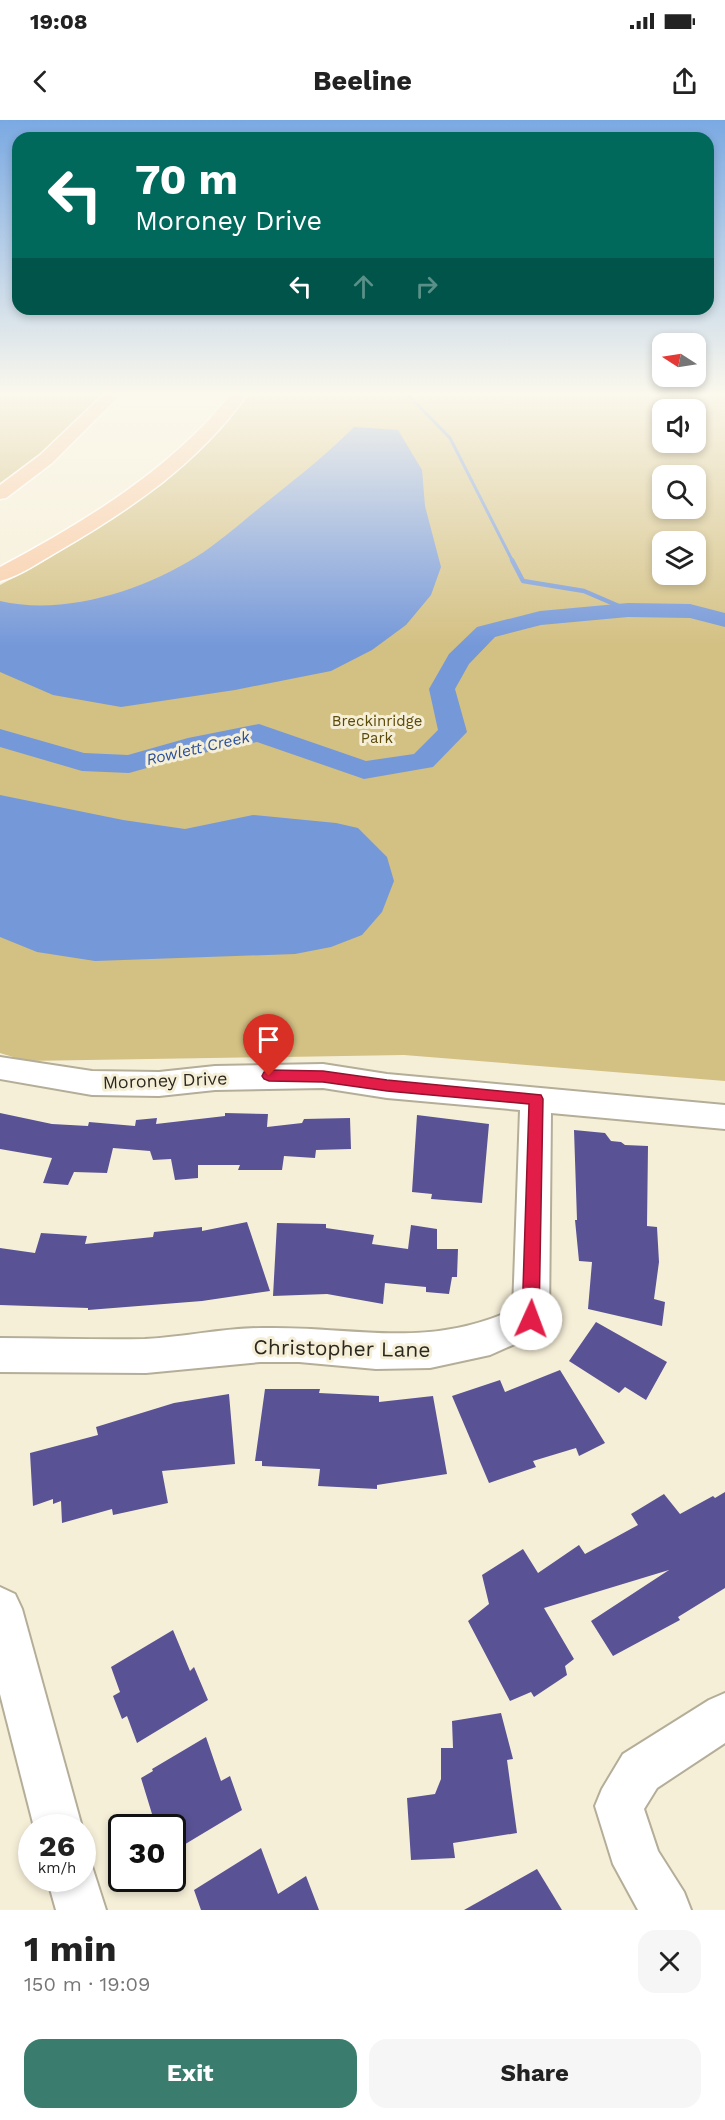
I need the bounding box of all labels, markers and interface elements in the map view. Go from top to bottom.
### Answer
text: 19:08 [30,9,88,34]
icon: back [24,65,57,98]
text: Beeline [313,65,412,97]
icon: share [668,65,701,98]
text: 70 m [135,155,238,204]
icon: left [36,156,114,234]
text: Moroney Drive [135,205,322,237]
icon: left [284,270,317,303]
icon: ahead [347,270,380,303]
icon: right [410,270,443,303]
north arrow [652,333,706,387]
map controls [652,333,706,585]
button: sound [652,399,706,453]
button: search [652,465,706,519]
button: layers [652,531,706,585]
park label: Breckinridge Park [332,712,422,747]
water label: Rowlett Creek [144,727,253,769]
pin [243,1014,294,1076]
icon: arrive [252,1023,285,1056]
street label: Moroney Drive [102,1067,228,1093]
position arrow [499,1287,563,1351]
street label: Christopher Lane [253,1334,431,1362]
speed limit sign: 30 [108,1814,186,1892]
text: 26 [39,1828,75,1863]
text: km/h [38,1859,76,1877]
text: 1 min [24,1928,116,1970]
button: close [638,1930,701,1993]
text: 150 m · 19:09 [24,1972,150,1996]
button: Exit [24,2039,357,2108]
button: Share [369,2039,701,2108]

